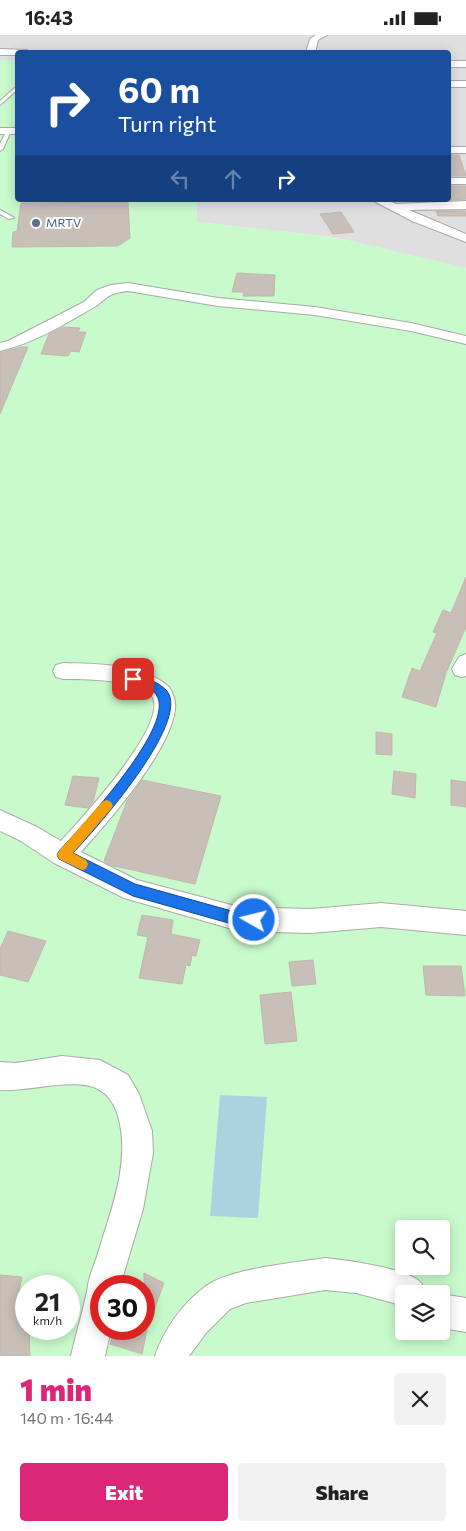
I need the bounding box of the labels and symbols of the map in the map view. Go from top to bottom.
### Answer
place label: MRTV [46,215,81,229]
marker: MRTV [30,217,42,229]
pin [112,658,154,700]
position arrow [227,893,279,945]
speed limit sign: 30 [90,1275,155,1340]

